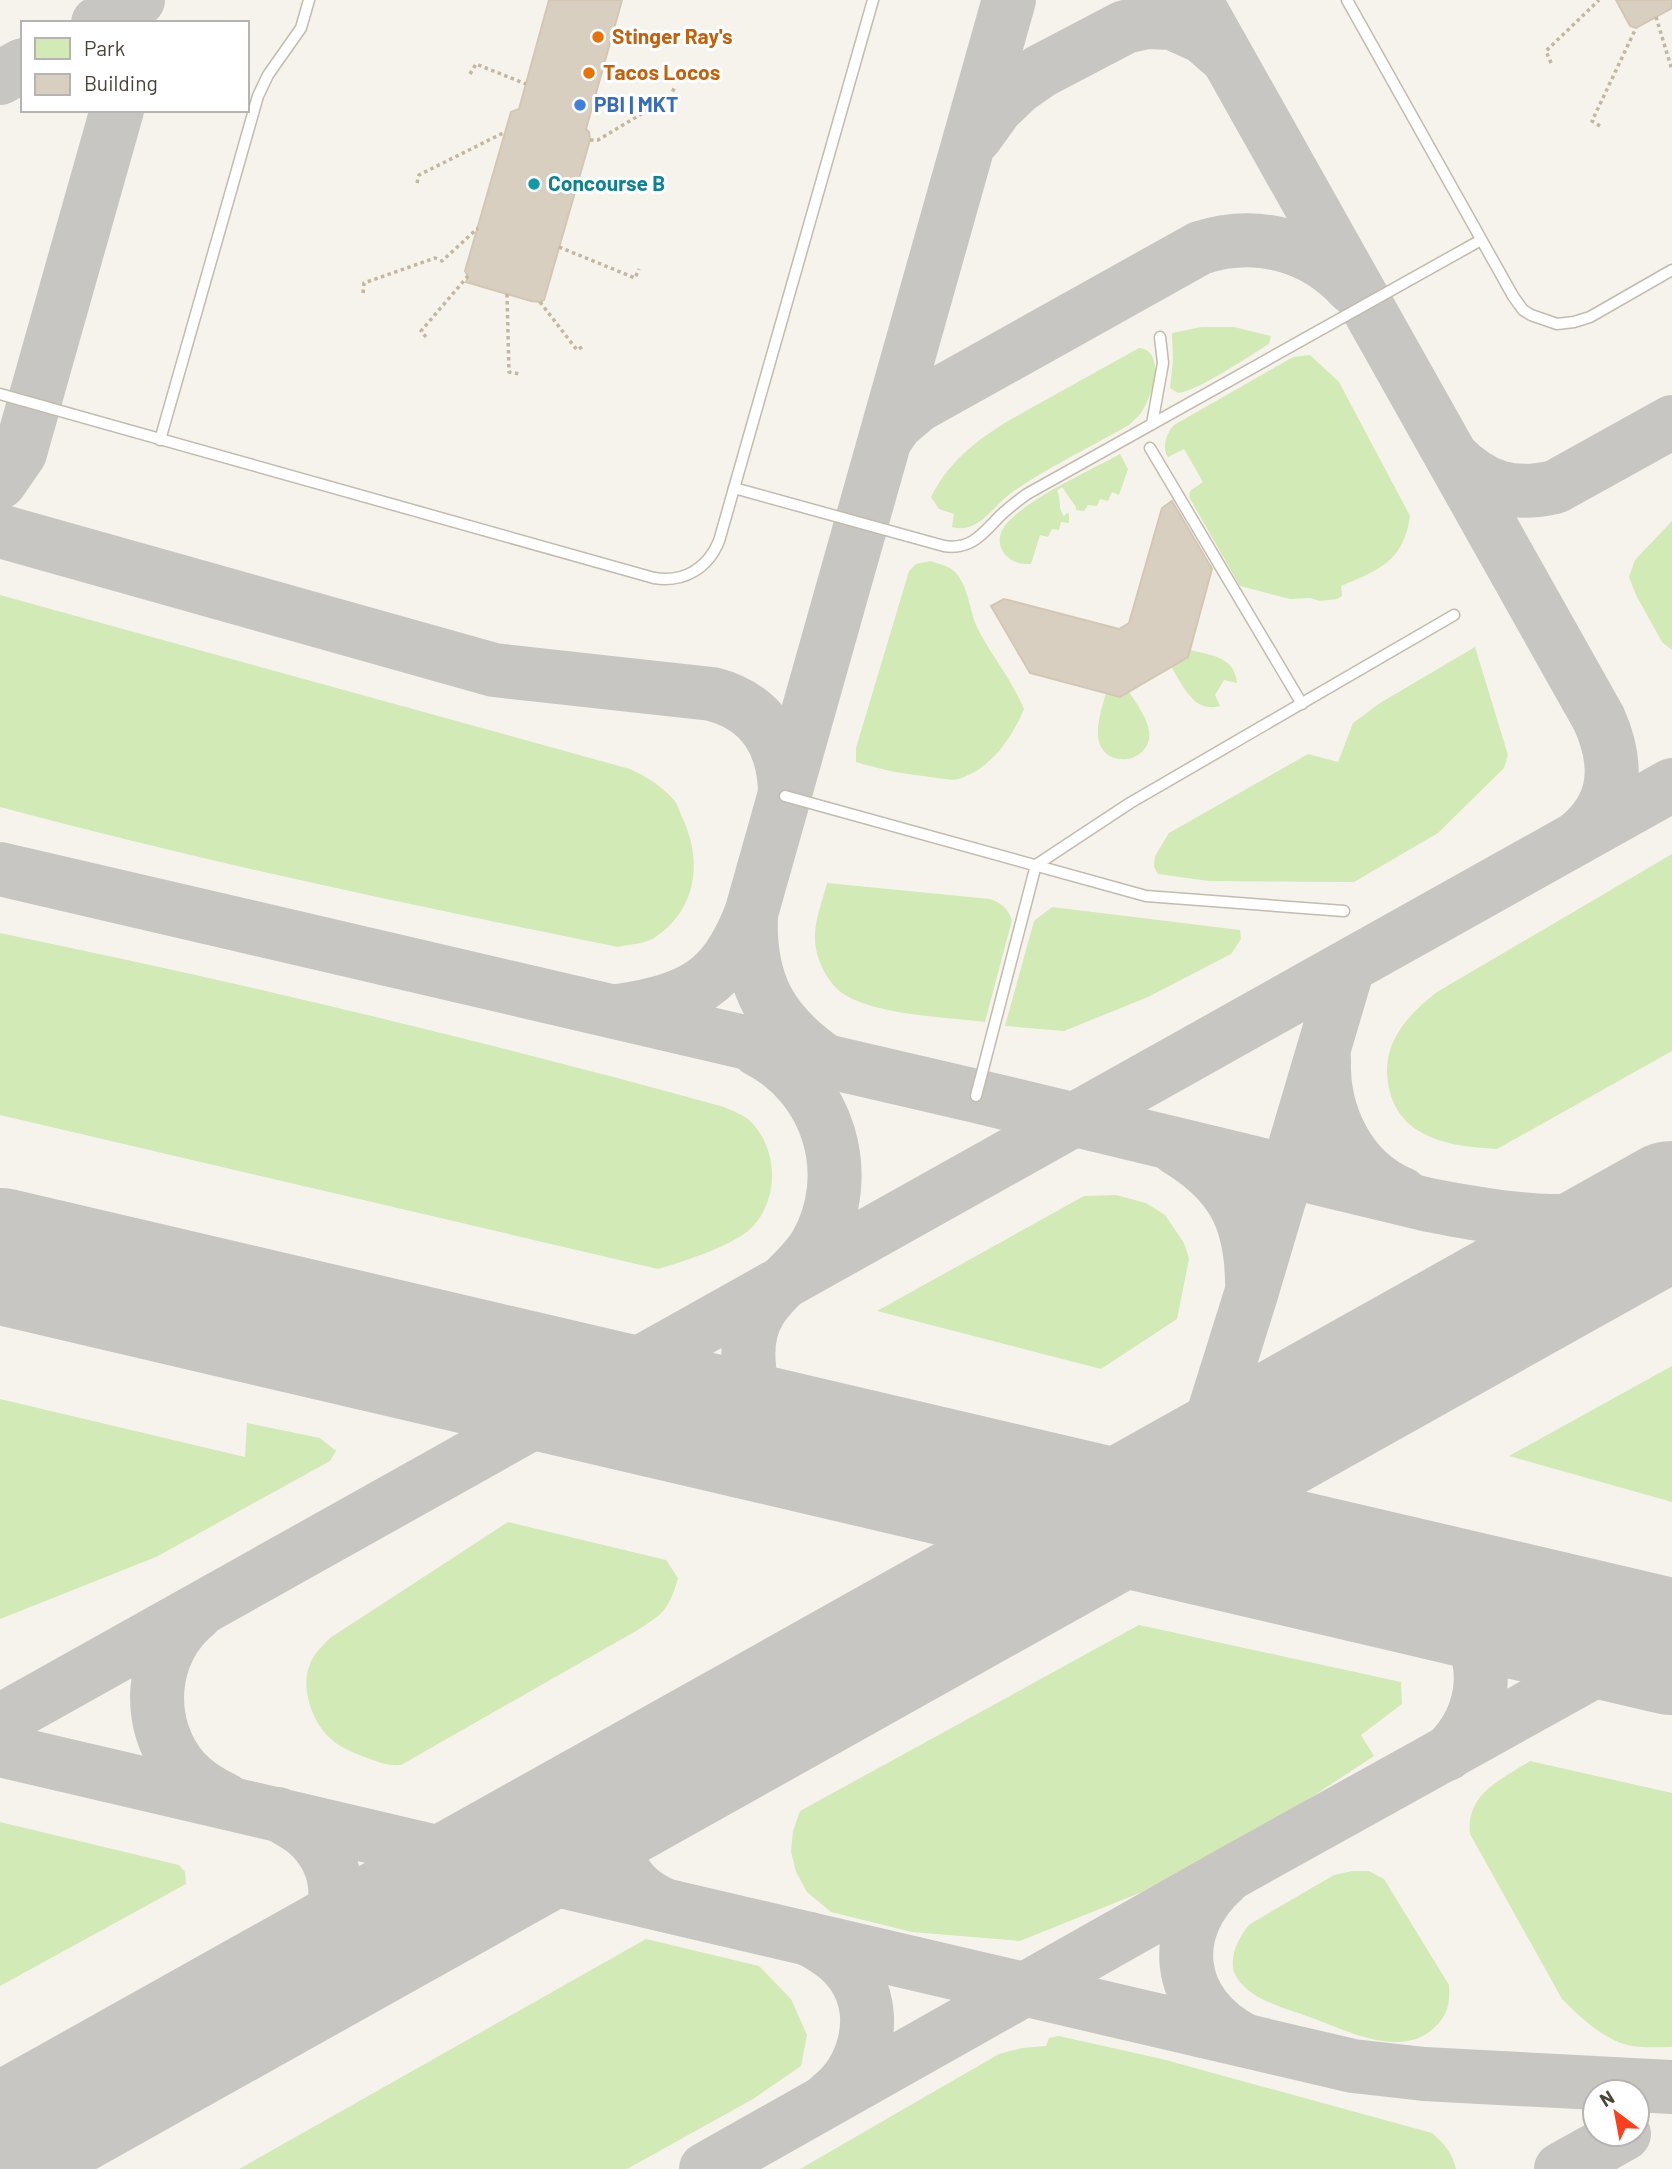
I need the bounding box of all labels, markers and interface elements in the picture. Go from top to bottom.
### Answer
legend [21,21,248,112]
place label: Stinger Ray's [612,23,733,48]
marker: Stinger Ray's [590,29,606,45]
text: Park [84,35,125,60]
place label: Tacos Locos [603,59,720,84]
marker: Tacos Locos [581,65,597,81]
text: Building [84,70,158,95]
place label: PBI | MKT [594,91,678,116]
marker: PBI | MKT [572,97,588,113]
place label: Concourse B [548,170,665,195]
marker: Concourse B [526,176,542,192]
north arrow [1581,2078,1651,2148]
text: N [1595,2085,1618,2111]

